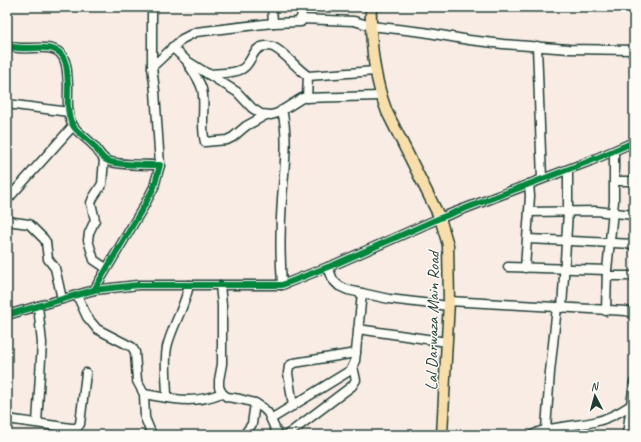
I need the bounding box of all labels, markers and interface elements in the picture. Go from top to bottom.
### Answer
street label: Lal Darwaza Main Road [421,249,444,391]
north arrow [575,376,615,416]
text: N [590,379,600,393]

